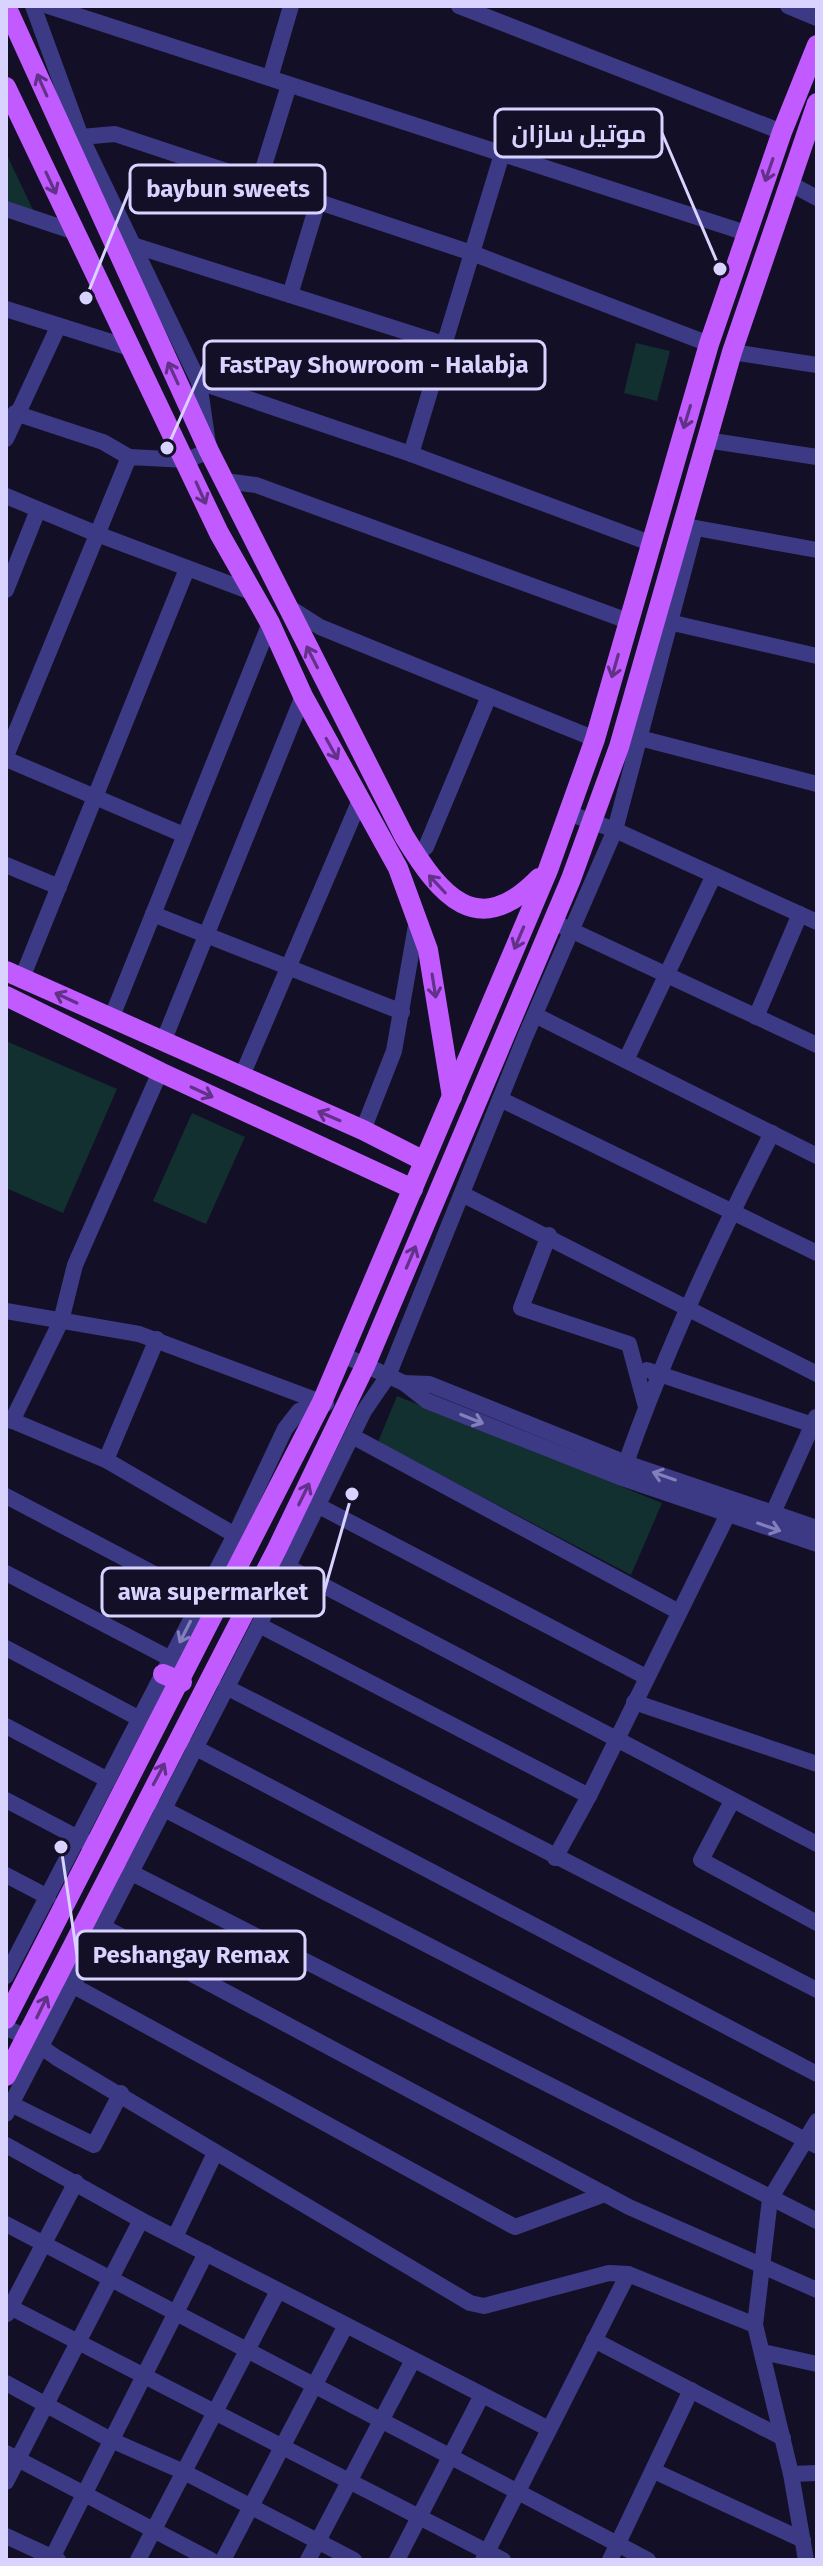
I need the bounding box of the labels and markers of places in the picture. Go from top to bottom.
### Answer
callout: موتيل سازان [495,109,662,157]
callout: baybun sweets [130,165,325,213]
callout: FastPay Showroom - Halabja [204,341,545,389]
callout: awa supermarket [102,1568,324,1616]
callout: Peshangay Remax [77,1931,305,1979]

